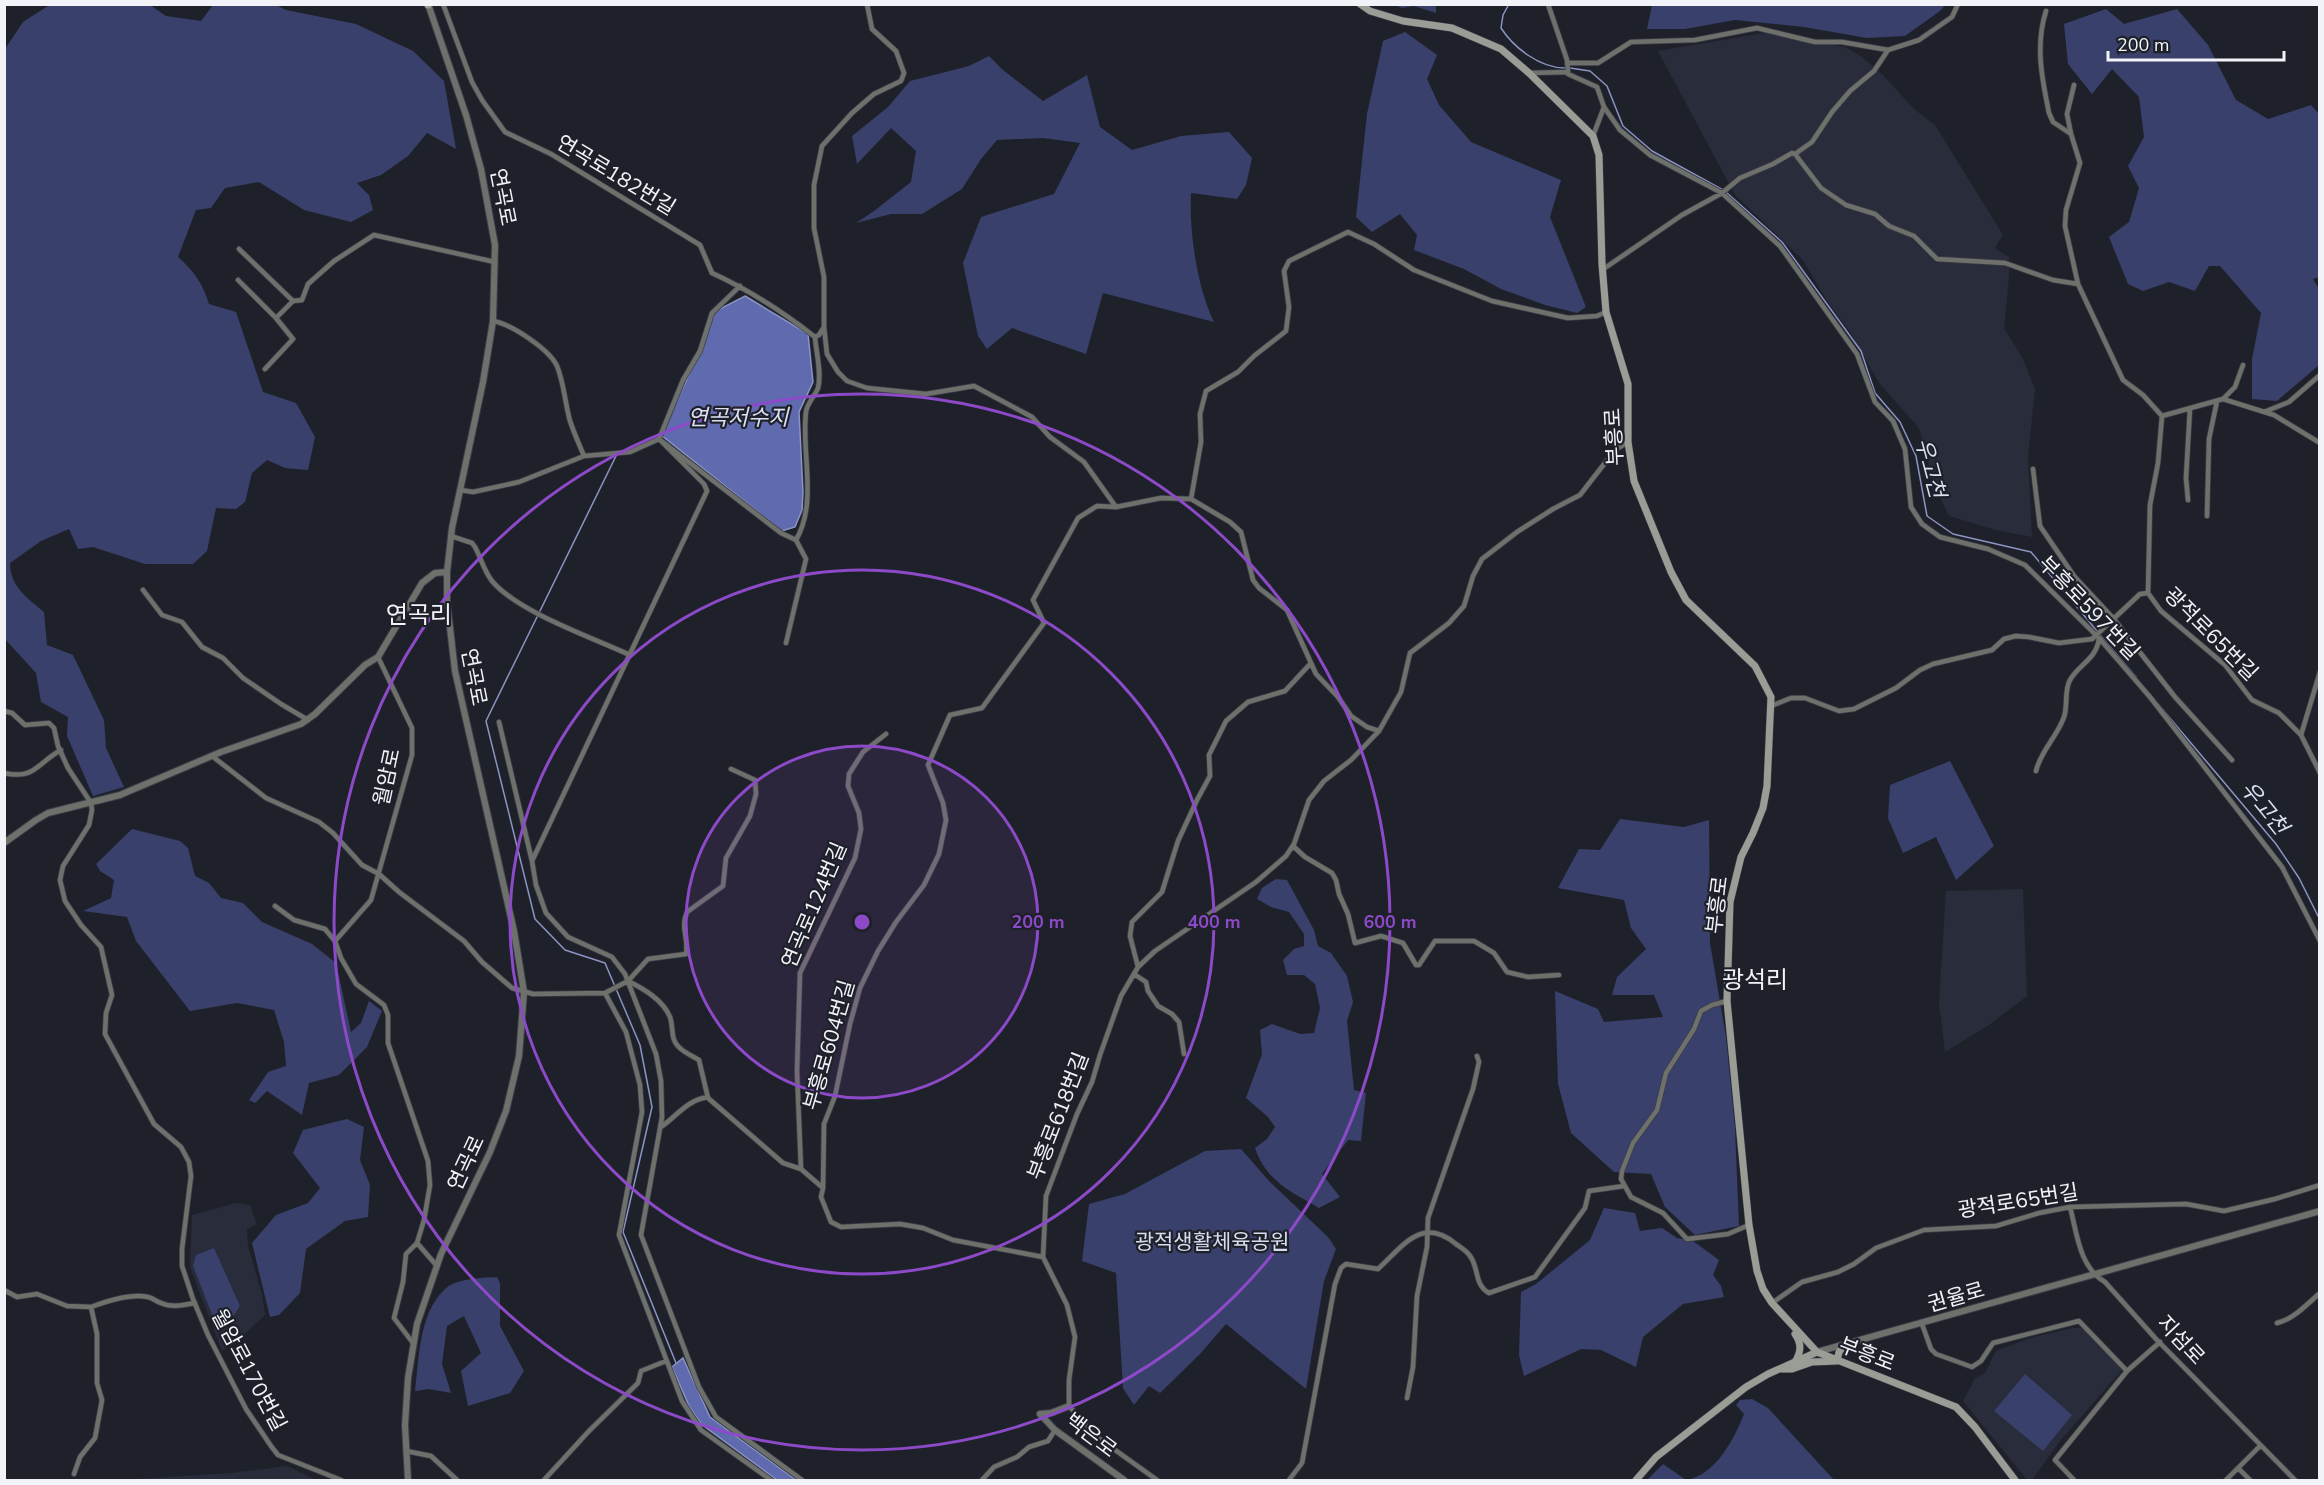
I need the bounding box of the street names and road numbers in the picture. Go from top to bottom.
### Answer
street label: 연곡로182번길 [551,128,681,222]
street label: 연곡로 [484,166,522,228]
street label: 부흥로 [1599,407,1629,467]
street label: 부흥로597번길 [2032,550,2146,666]
street label: 광적로65번길 [2158,581,2264,687]
street label: 연곡로 [455,646,493,708]
street label: 월암로 [367,746,407,808]
street label: 연곡로124번길 [775,838,853,972]
street label: 부흥로 [1700,875,1734,935]
street label: 부흥로604번길 [797,977,861,1113]
street label: 부흥로618번길 [1021,1048,1095,1184]
street label: 연곡로 [441,1131,491,1195]
street label: 광적로65번길 [1956,1178,2080,1224]
street label: 권율로 [1924,1276,1988,1318]
street label: 월암로170번길 [205,1304,293,1436]
street label: 지섬로 [2151,1309,2211,1371]
street label: 부흥로 [1835,1331,1899,1377]
street label: 백은로 [1059,1406,1123,1464]

